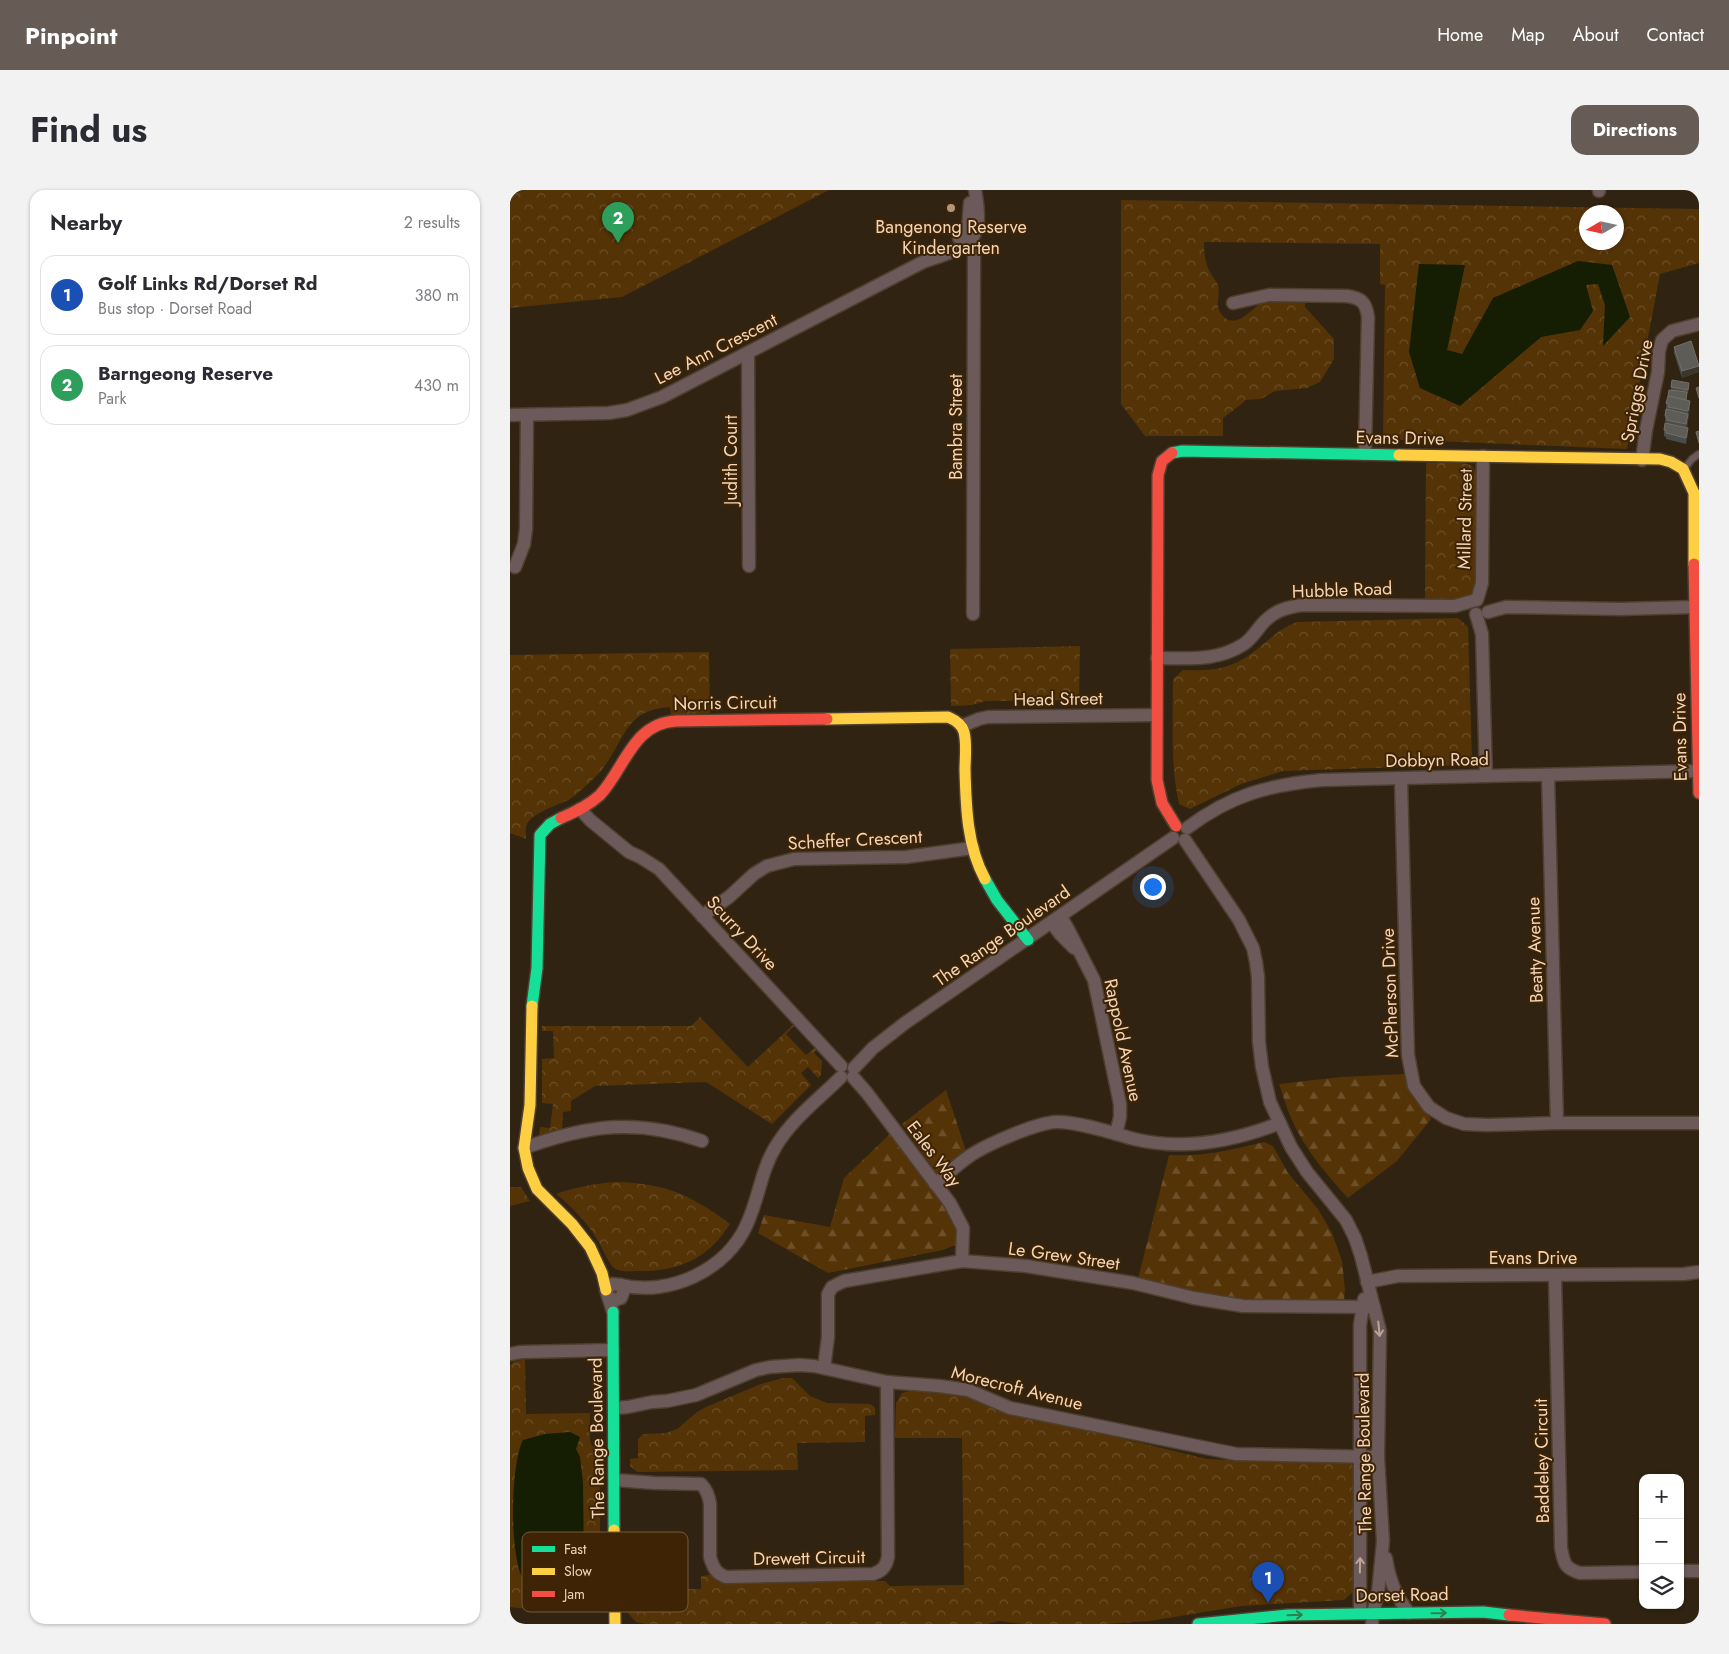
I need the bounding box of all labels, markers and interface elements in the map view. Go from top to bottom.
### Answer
text: Pinpoint [25,18,117,53]
text: Home [1437,22,1483,48]
text: Map [1511,22,1545,48]
text: About [1573,22,1618,48]
text: Contact [1646,22,1704,48]
text: Find us [30,105,147,155]
button: Directions [1571,105,1699,155]
pin: 2 [602,202,634,243]
marker: Bangenong Reserve Kindergarten [945,202,957,214]
north arrow [1579,205,1624,250]
text: Nearby [50,208,122,238]
text: 2 results [404,211,460,234]
place label: Bangenong Reserve Kindergarten [875,214,1027,261]
text: Golf Links Rd/Dorset Rd [98,270,317,297]
text: 1 [63,284,71,307]
text: 380 m [415,284,459,307]
text: Bus stop · Dorset Road [98,297,252,320]
street label: Lee Ann Crescent [650,307,782,391]
street label: Spriggs Drive [1614,337,1660,445]
text: Barngeong Reserve [98,360,273,387]
street label: Bambra Street [943,373,969,480]
text: 2 [62,374,72,397]
text: 430 m [414,374,459,397]
text: Park [98,387,127,410]
street label: Judith Court [718,414,744,507]
street label: Evans Drive [1355,424,1445,452]
street label: Millard Street [1451,468,1479,570]
street label: Hubble Road [1291,575,1393,605]
street label: Head Street [1013,685,1104,713]
street label: Norris Circuit [673,689,778,717]
street label: Evans Drive [1666,692,1694,782]
street label: Dobbyn Road [1385,746,1489,774]
street label: Scheffer Crescent [787,823,924,857]
your location [1140,874,1166,900]
street label: The Range Boulevard [929,879,1075,993]
street label: Scurry Drive [700,890,784,976]
street label: Beatty Avenue [1520,897,1550,1003]
street label: McPherson Drive [1375,928,1405,1058]
street label: Rappold Avenue [1097,976,1149,1104]
street label: Eales Way [900,1115,968,1193]
street label: Le Grew Street [1007,1235,1122,1277]
street label: Evans Drive [1489,1245,1577,1271]
one-way arrow [1374,1321,1384,1337]
street label: The Range Boulevard [583,1357,611,1519]
street label: Morecroft Avenue [948,1359,1086,1417]
street label: The Range Boulevard [1350,1372,1378,1534]
street label: Baddeley Circuit [1528,1398,1556,1524]
map controls [1639,1474,1684,1609]
button: + [1639,1474,1684,1519]
button: − [1639,1519,1684,1564]
legend [522,1532,688,1612]
text: Fast [564,1539,587,1559]
street label: Drewett Circuit [753,1544,866,1572]
one-way arrow [1355,1557,1365,1573]
text: Slow [564,1561,592,1581]
pin: 1 [1252,1562,1284,1603]
button: layers [1639,1564,1684,1609]
street label: Dorset Road [1355,1581,1449,1609]
text: Jam [562,1584,585,1604]
one-way arrow [1430,1608,1447,1618]
one-way arrow [1286,1610,1302,1620]

